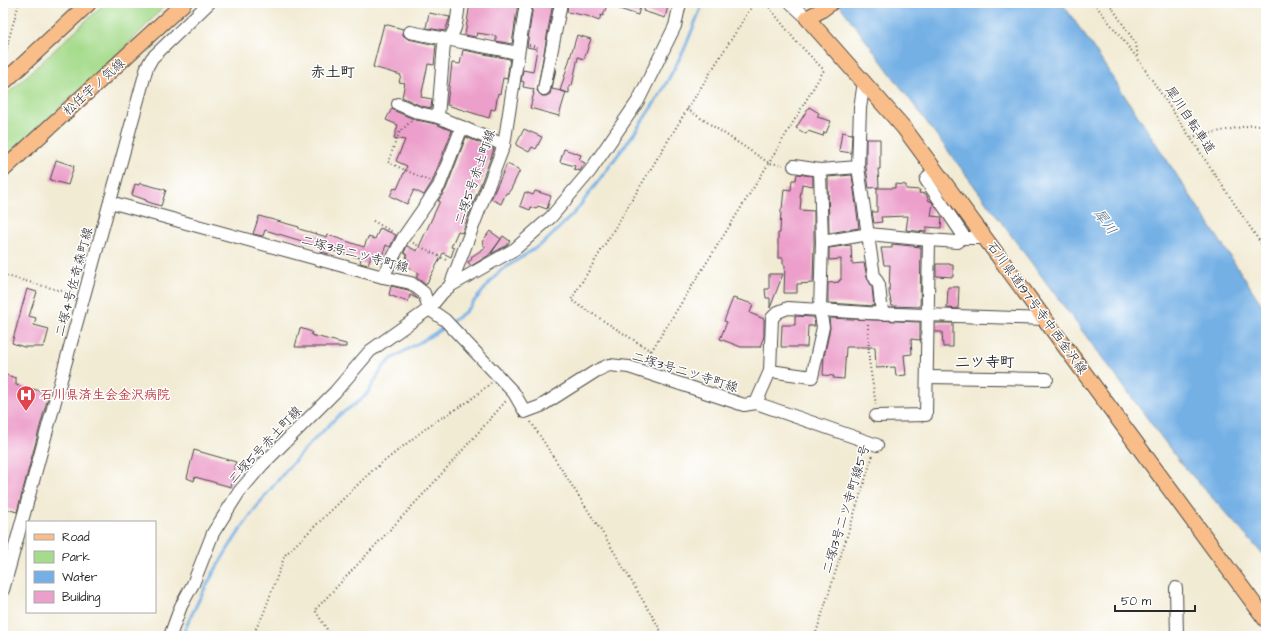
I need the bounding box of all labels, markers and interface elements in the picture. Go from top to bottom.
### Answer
street label: 松任宇ノ気線 [59,54,130,120]
district label: 赤土町 [310,62,356,83]
street label: 犀川自転車道 [1161,83,1219,157]
street label: 二塚5号赤土町線 [450,126,500,227]
water label: 犀川 [1089,205,1121,239]
street label: 二塚4号佐奇森町線 [51,224,98,339]
street label: 二塚3号二ツ寺町線 [299,231,412,277]
street label: 石川県道197号寺中西金沢線 [983,238,1092,379]
street label: 二塚3号二ツ寺町線 [629,347,741,397]
district label: 二ツ寺町 [955,352,1015,373]
hospital icon: 石川県済生会金沢病院 [15,384,37,412]
place label: 石川県済生会金沢病院 [40,386,170,404]
street label: 二塚5号赤土町線 [224,401,306,488]
street label: 二塚13号二ツ寺町線5号 [818,442,874,576]
legend [26,521,156,613]
text: Road [62,529,90,546]
text: Park [62,549,90,566]
text: Water [62,569,98,586]
scale bar [1115,587,1195,613]
text: Building [62,589,100,607]
text: 50 m [1121,593,1152,610]

